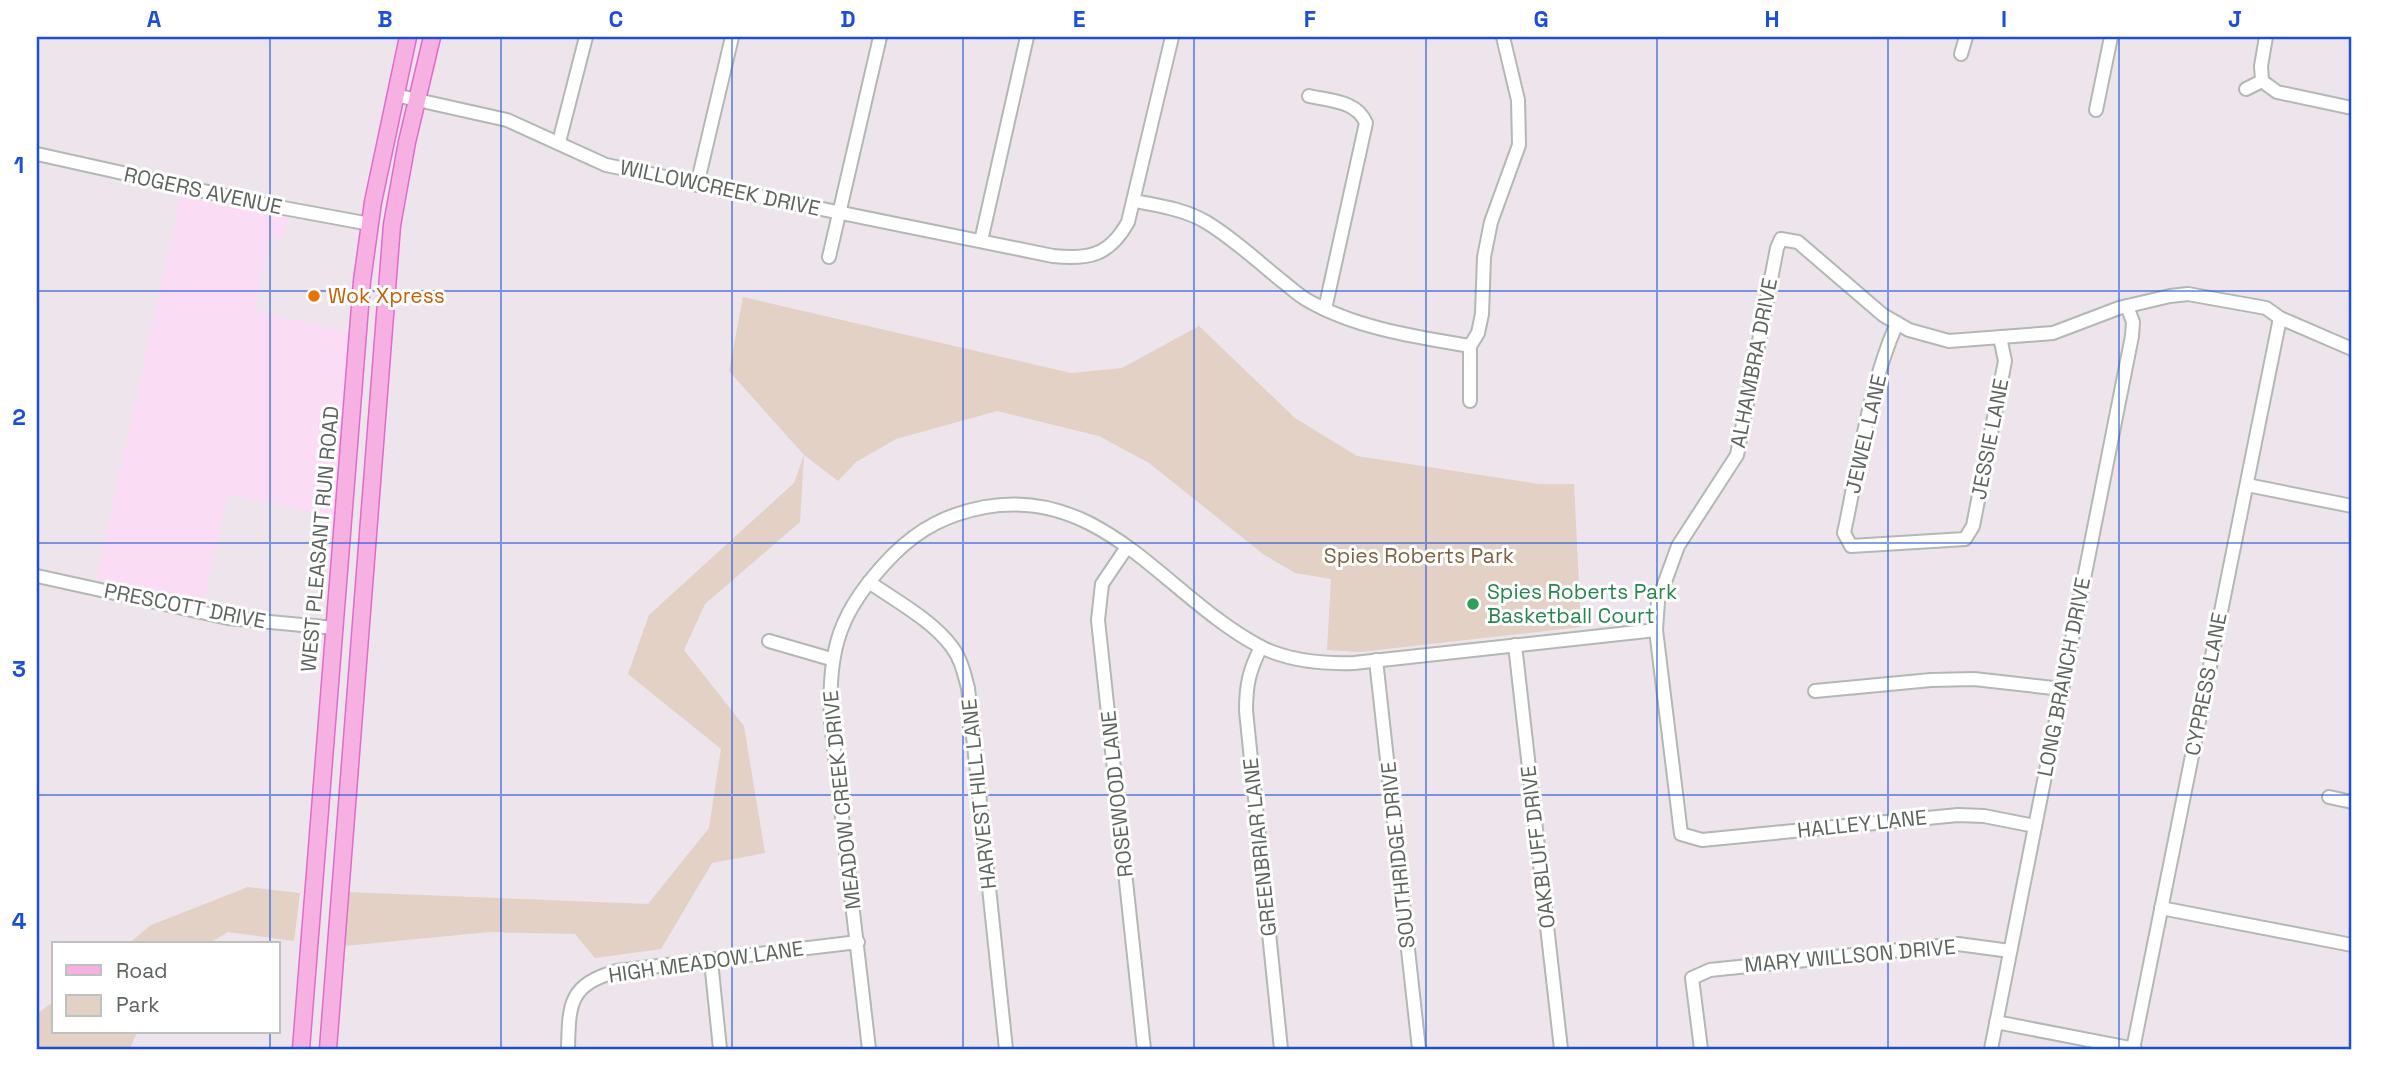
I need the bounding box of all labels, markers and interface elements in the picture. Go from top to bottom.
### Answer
text: A [147,4,162,34]
text: B [377,4,393,34]
text: C [609,4,623,34]
text: D [840,4,856,34]
text: E [1073,4,1085,34]
text: F [1304,4,1316,34]
text: G [1533,4,1549,34]
text: H [1764,4,1780,34]
text: I [2001,4,2007,34]
text: J [2228,4,2242,34]
text: 1 [14,150,24,180]
street label: WILLOWCREEK DRIVE [618,153,823,222]
street label: ROGERS AVENUE [122,161,285,220]
street label: ALHAMBRA DRIVE [1724,276,1783,450]
place label: Wok Xpress [328,282,445,309]
marker: Wok Xpress [306,288,322,304]
street label: JEWEL LANE [1839,372,1892,496]
street label: JESSIE LANE [1965,376,2014,502]
text: 2 [12,402,26,432]
street label: WEST PLEASANT RUN ROAD [294,405,345,673]
park label: Spies Roberts Park [1324,542,1514,569]
street label: LONG BRANCH DRIVE [2031,575,2096,779]
street label: PRESCOTT DRIVE [102,577,268,634]
place label: Spies Roberts Park Basketball Court [1487,578,1677,629]
marker: Spies Roberts Park Basketball Court [1465,596,1481,612]
street label: CYPRESS LANE [2178,610,2233,758]
text: 3 [12,654,26,684]
street label: MEADOW CREEK DRIVE [817,689,866,911]
street label: HARVEST HILL LANE [955,697,1002,891]
street label: ROSEWOOD LANE [1094,709,1139,879]
street label: GREENBRIAR LANE [1237,756,1282,938]
street label: SOUTHRIDGE DRIVE [1374,760,1421,950]
street label: OAKBLUFF DRIVE [1514,764,1561,930]
street label: HALLEY LANE [1796,803,1928,844]
text: 4 [12,906,27,936]
street label: MARY WILLSON DRIVE [1743,933,1957,978]
street label: HIGH MEADOW LANE [606,934,805,989]
legend [52,942,280,1034]
text: Road [116,957,168,984]
text: Park [116,991,160,1018]

